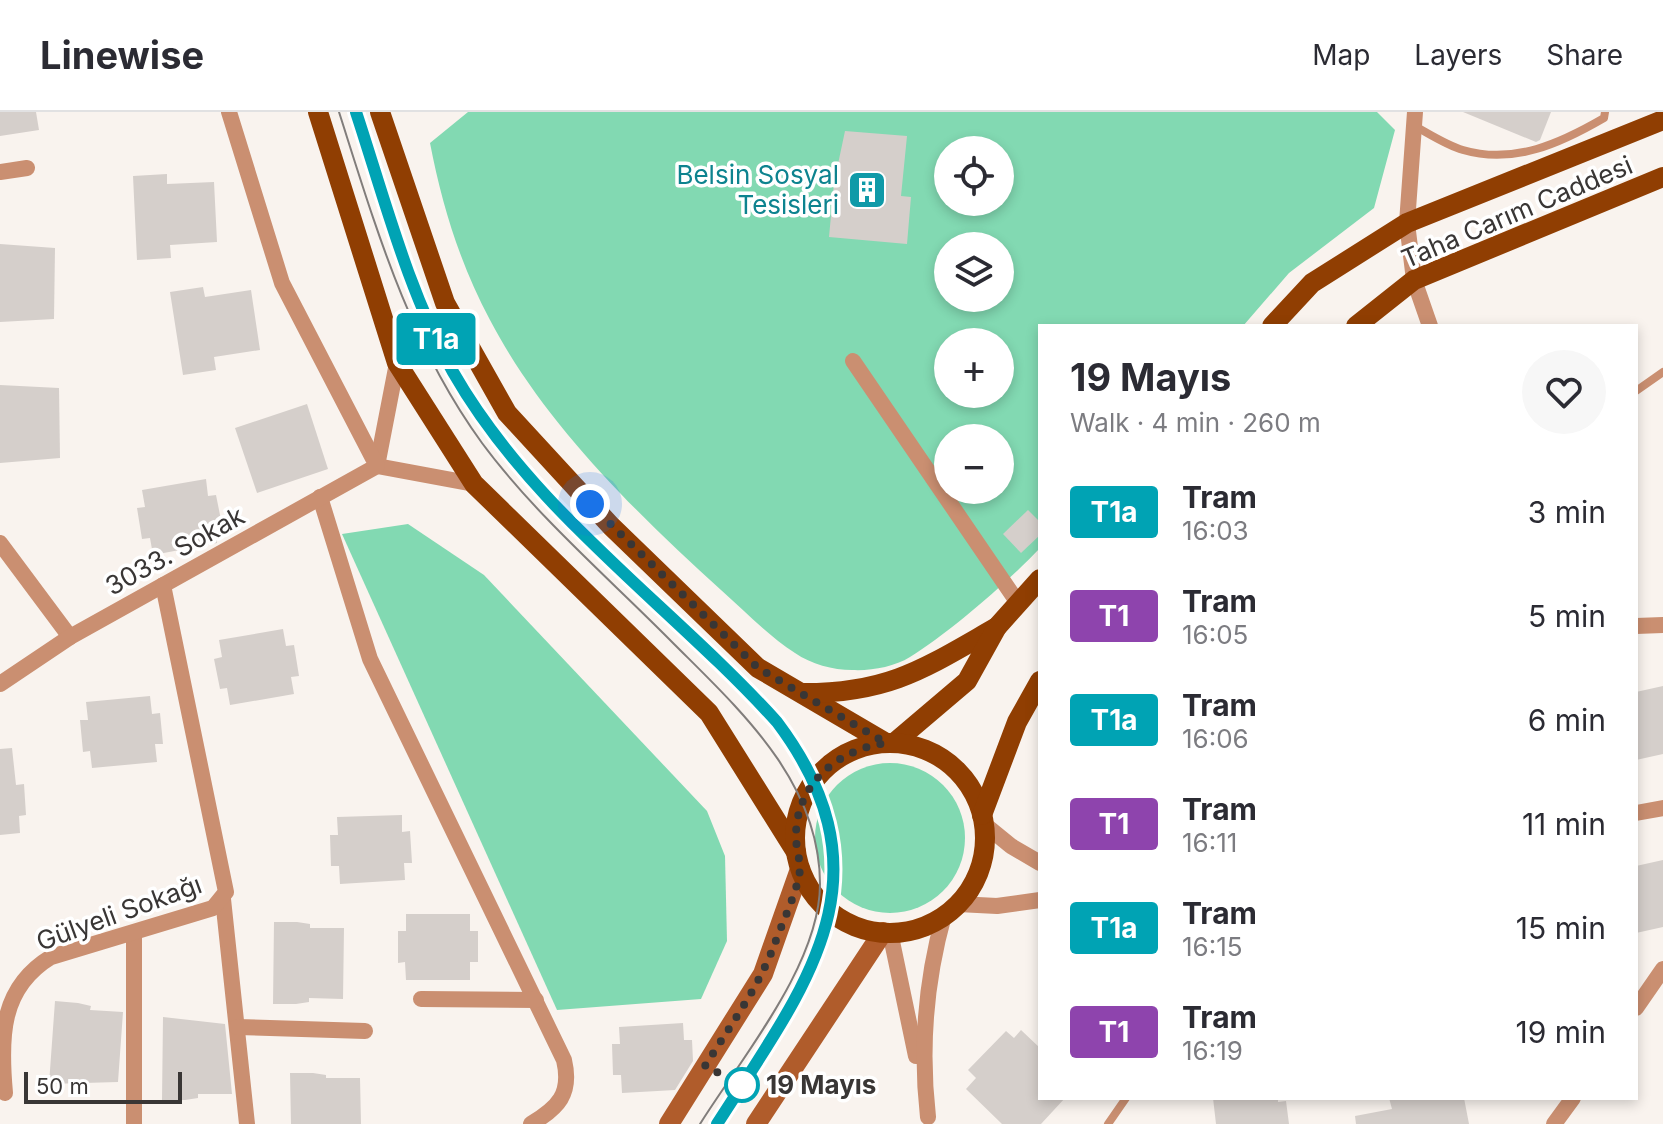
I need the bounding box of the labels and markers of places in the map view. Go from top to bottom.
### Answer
place label: Belsin Sosyal Tesisleri [676,159,839,220]
building icon: Belsin Sosyal Tesisleri [846,169,888,211]
marker: 19 Mayıs [725,1068,759,1102]
place label: 19 Mayıs [766,1069,876,1100]

